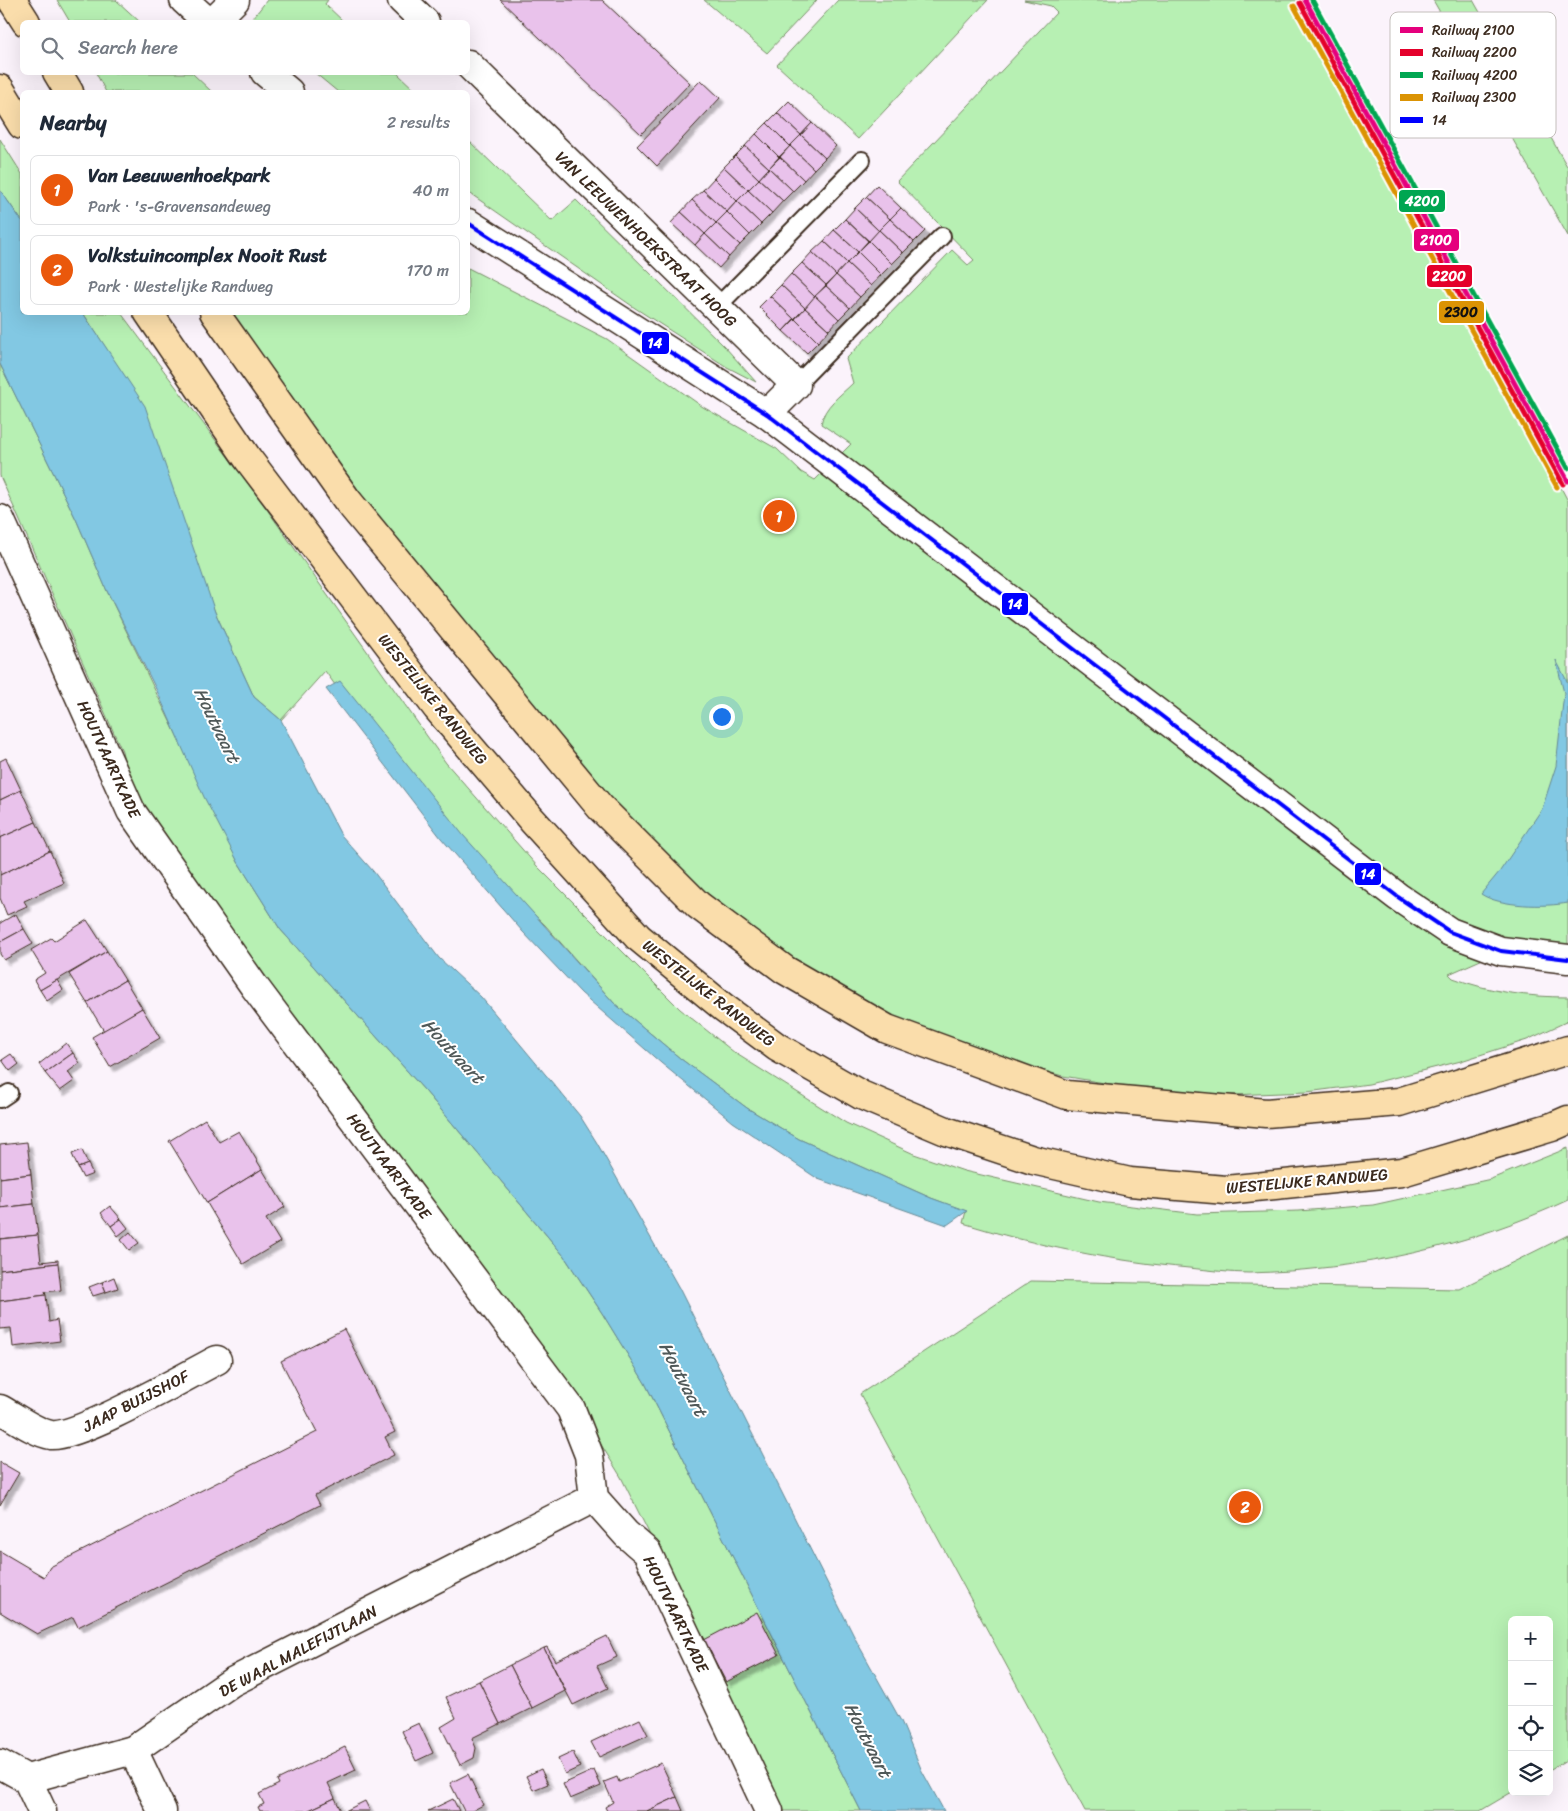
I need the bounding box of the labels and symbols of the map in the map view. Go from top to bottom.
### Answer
legend [1390,12,1556,138]
text: Railway 2100 [1432,18,1515,43]
text: Railway 2200 [1432,40,1517,65]
text: Railway 4200 [1432,63,1518,88]
text: Railway 2300 [1432,85,1517,110]
text: 14 [1432,108,1447,133]
street label: VAN LEEUWENHOEKSTRAAT HOOG [548,144,744,334]
line badge: 4200 [1398,189,1446,213]
text: 4200 [1404,189,1439,214]
line badge: 2100 [1413,228,1460,252]
text: 2100 [1419,228,1452,253]
line badge: 2200 [1426,264,1473,288]
text: 2200 [1431,264,1466,289]
line badge: 2300 [1438,300,1485,324]
text: 2300 [1443,300,1478,325]
line badge: 14 [641,331,670,355]
text: 14 [648,331,663,356]
pin: 1 [763,497,795,535]
line badge: 14 [1001,592,1029,616]
text: 14 [1008,592,1023,617]
street label: WESTELIJKE RANDWEG [371,627,495,771]
water label: Houtvaart [185,682,250,770]
street label: HOUTVAARTKADE [69,695,150,824]
your location [709,704,735,730]
line badge: 14 [1354,862,1382,886]
text: 14 [1361,862,1376,887]
street label: WESTELIJKE RANDWEG [636,931,782,1055]
water label: Houtvaart [414,1010,494,1093]
street label: HOUTVAARTKADE [339,1106,440,1227]
street label: WESTELIJKE RANDWEG [1225,1159,1389,1203]
water label: Houtvaart [650,1336,717,1424]
street label: JAAP BUIJSHOF [77,1361,196,1441]
pin: 2 [1229,1488,1261,1526]
street label: HOUTVAARTKADE [635,1550,718,1679]
street label: DE WAAL MALEFIJTLAAN [213,1597,383,1705]
water label: Houtvaart [835,1697,902,1785]

